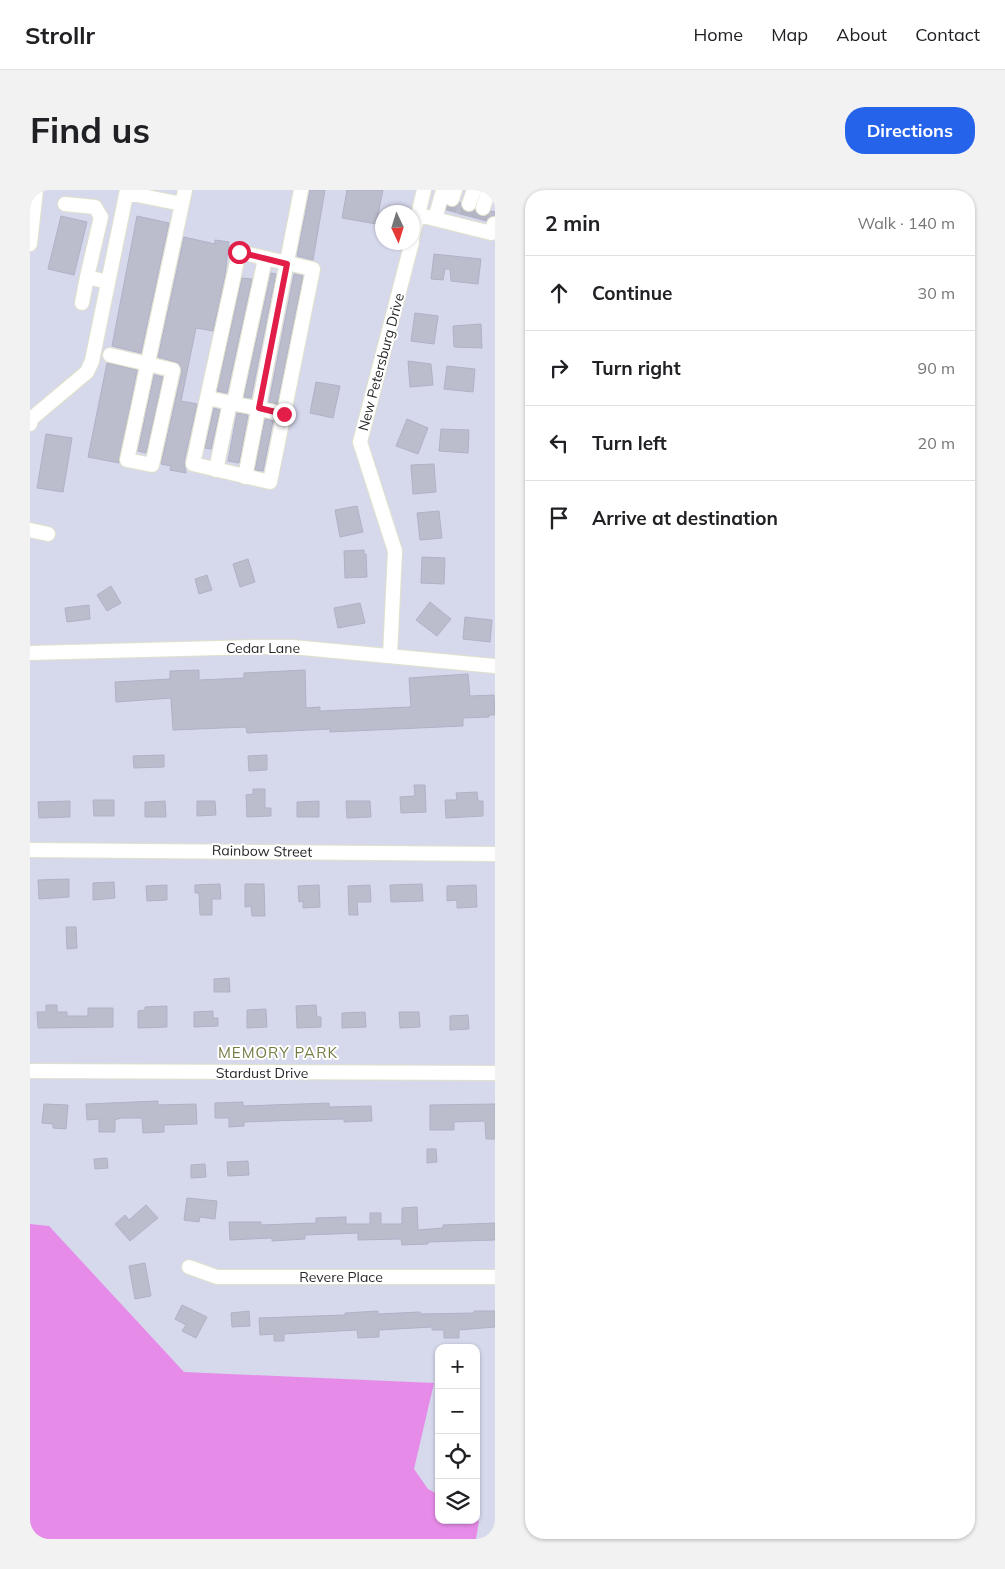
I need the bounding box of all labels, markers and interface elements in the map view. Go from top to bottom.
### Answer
text: Strollr [25,20,95,50]
text: Home [693,23,743,46]
text: Map [771,23,808,46]
text: About [836,23,887,46]
text: Contact [915,23,980,46]
button: Directions [845,107,975,154]
text: Find us [30,108,150,152]
north arrow [375,205,420,250]
text: 2 min [545,210,600,236]
text: Walk · 140 m [857,213,955,233]
route start [228,241,251,264]
icon: ahead [545,279,573,307]
text: Continue [592,281,672,305]
text: 30 m [918,283,955,303]
street label: New Petersburg Drive [354,291,408,433]
icon: right [545,354,573,382]
text: Turn right [592,356,681,380]
text: 90 m [918,358,955,378]
route end [273,403,296,426]
icon: left [545,429,573,457]
text: Turn left [592,431,667,455]
text: 20 m [918,433,955,453]
icon: arrive [545,504,573,532]
text: Arrive at destination [592,506,778,530]
street label: Cedar Lane [226,639,300,657]
street label: Rainbow Street [212,841,312,861]
district label: MEMORY PARK [218,1043,338,1062]
street label: Stardust Drive [216,1064,308,1082]
street label: Revere Place [299,1268,383,1286]
map controls [435,1344,480,1524]
button: + [435,1344,480,1389]
button: − [435,1389,480,1434]
button: locate [435,1434,480,1479]
button: layers [435,1479,480,1524]

